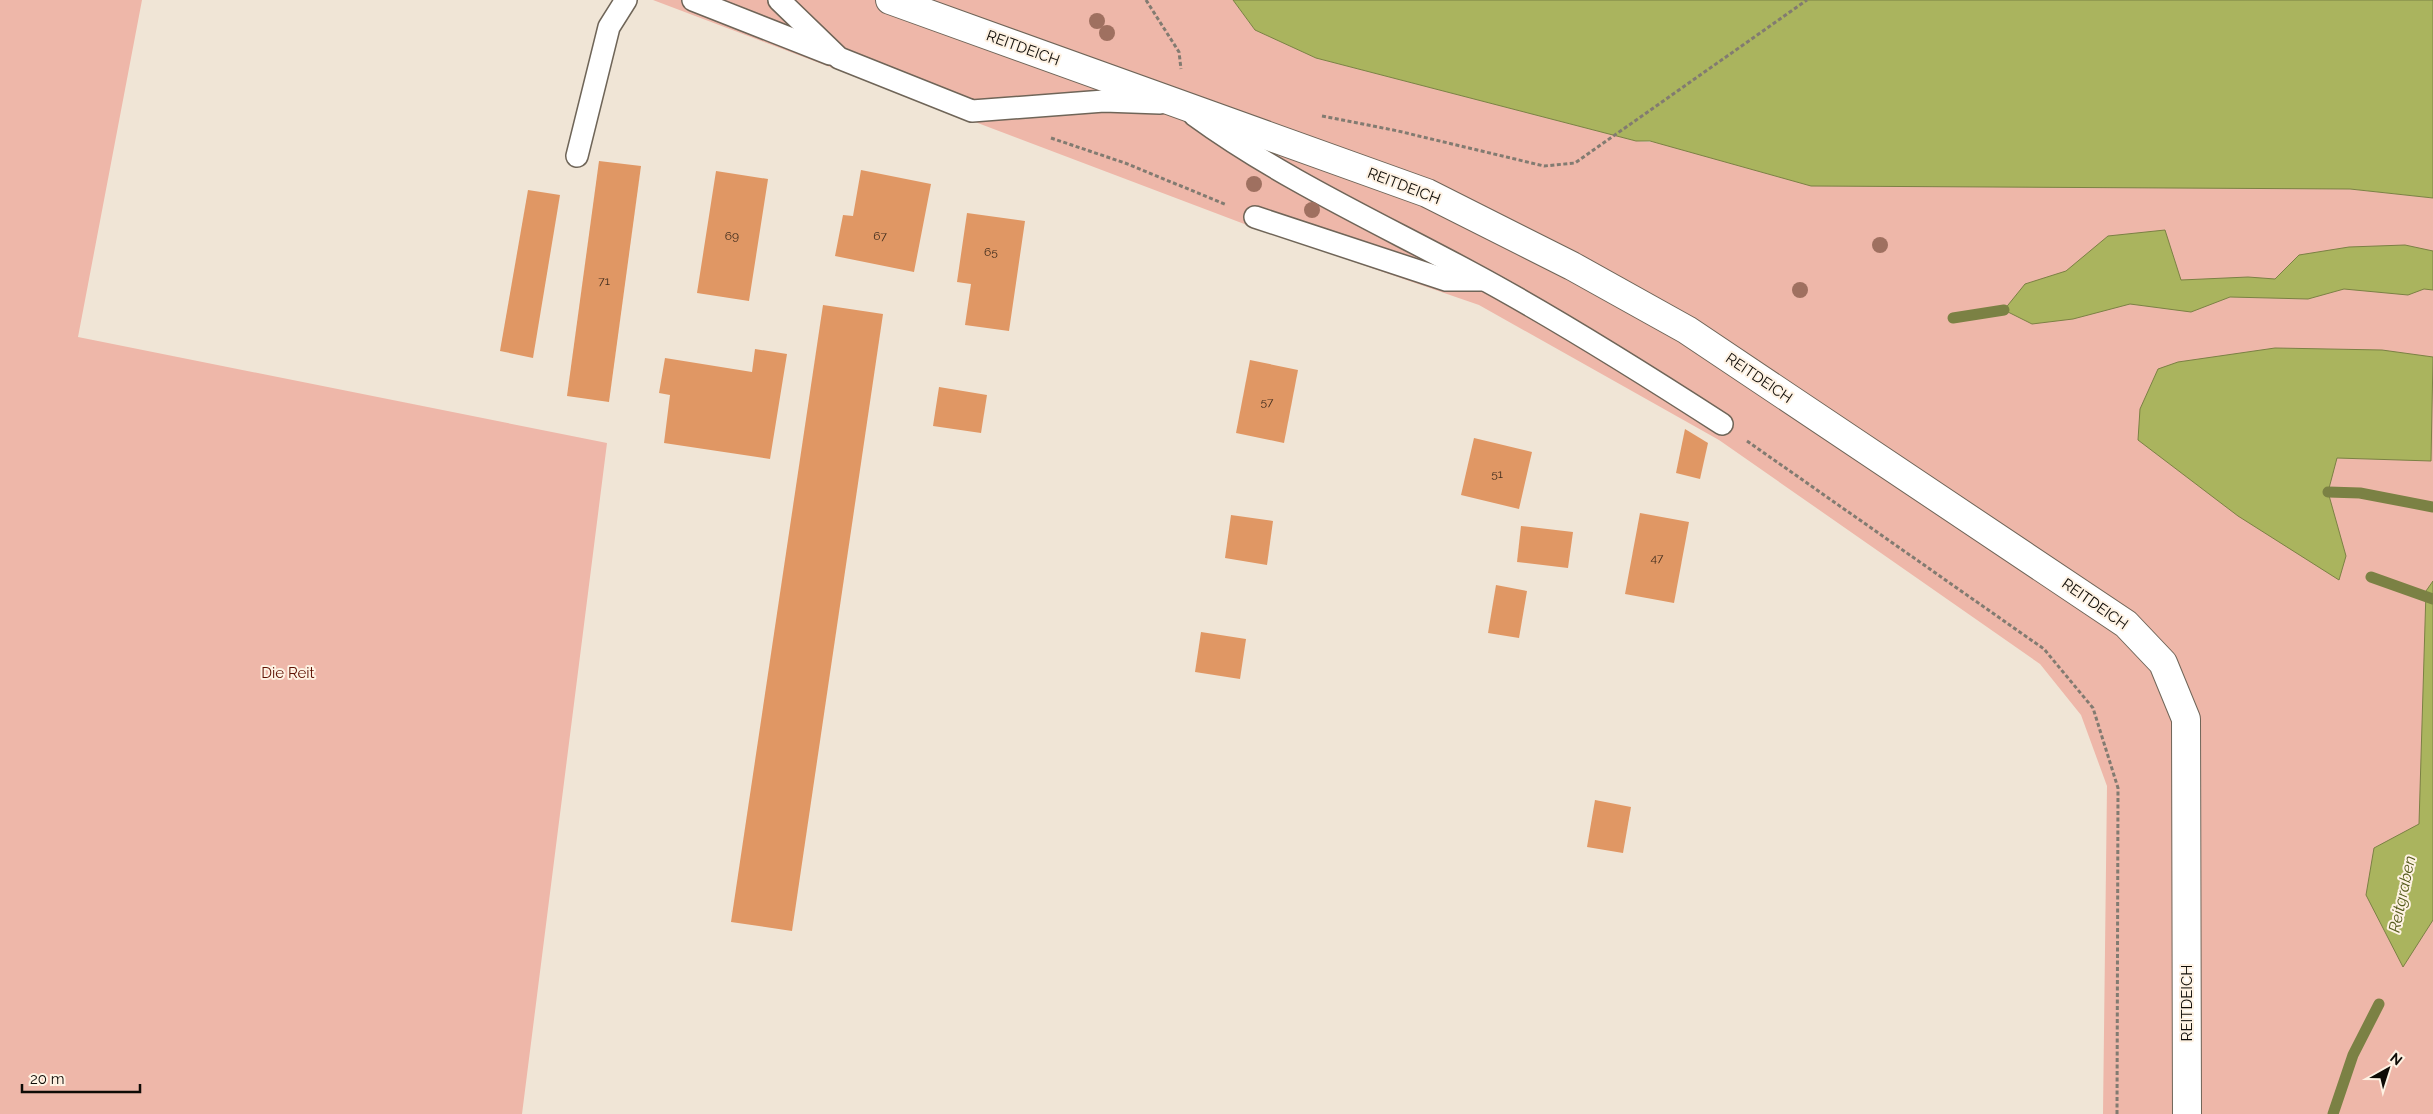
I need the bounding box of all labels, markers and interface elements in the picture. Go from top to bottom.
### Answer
street label: REITDEICH [984,26,1062,70]
street label: REITDEICH [1365,164,1443,208]
house number: 69 [725,229,739,243]
house number: 67 [873,229,887,243]
house number: 65 [984,245,998,259]
house number: 71 [598,274,610,288]
street label: REITDEICH [1722,349,1796,407]
house number: 57 [1261,395,1274,409]
house number: 51 [1491,467,1503,481]
house number: 47 [1651,551,1664,565]
street label: REITDEICH [2058,575,2132,633]
park label: Die Reit [261,664,315,682]
water label: Reitgraben [2385,854,2419,934]
street label: REITDEICH [2178,965,2196,1041]
north arrow [2363,1044,2413,1094]
text: N [2387,1049,2405,1068]
scale bar [22,1062,140,1094]
text: 20 m [30,1070,65,1088]

